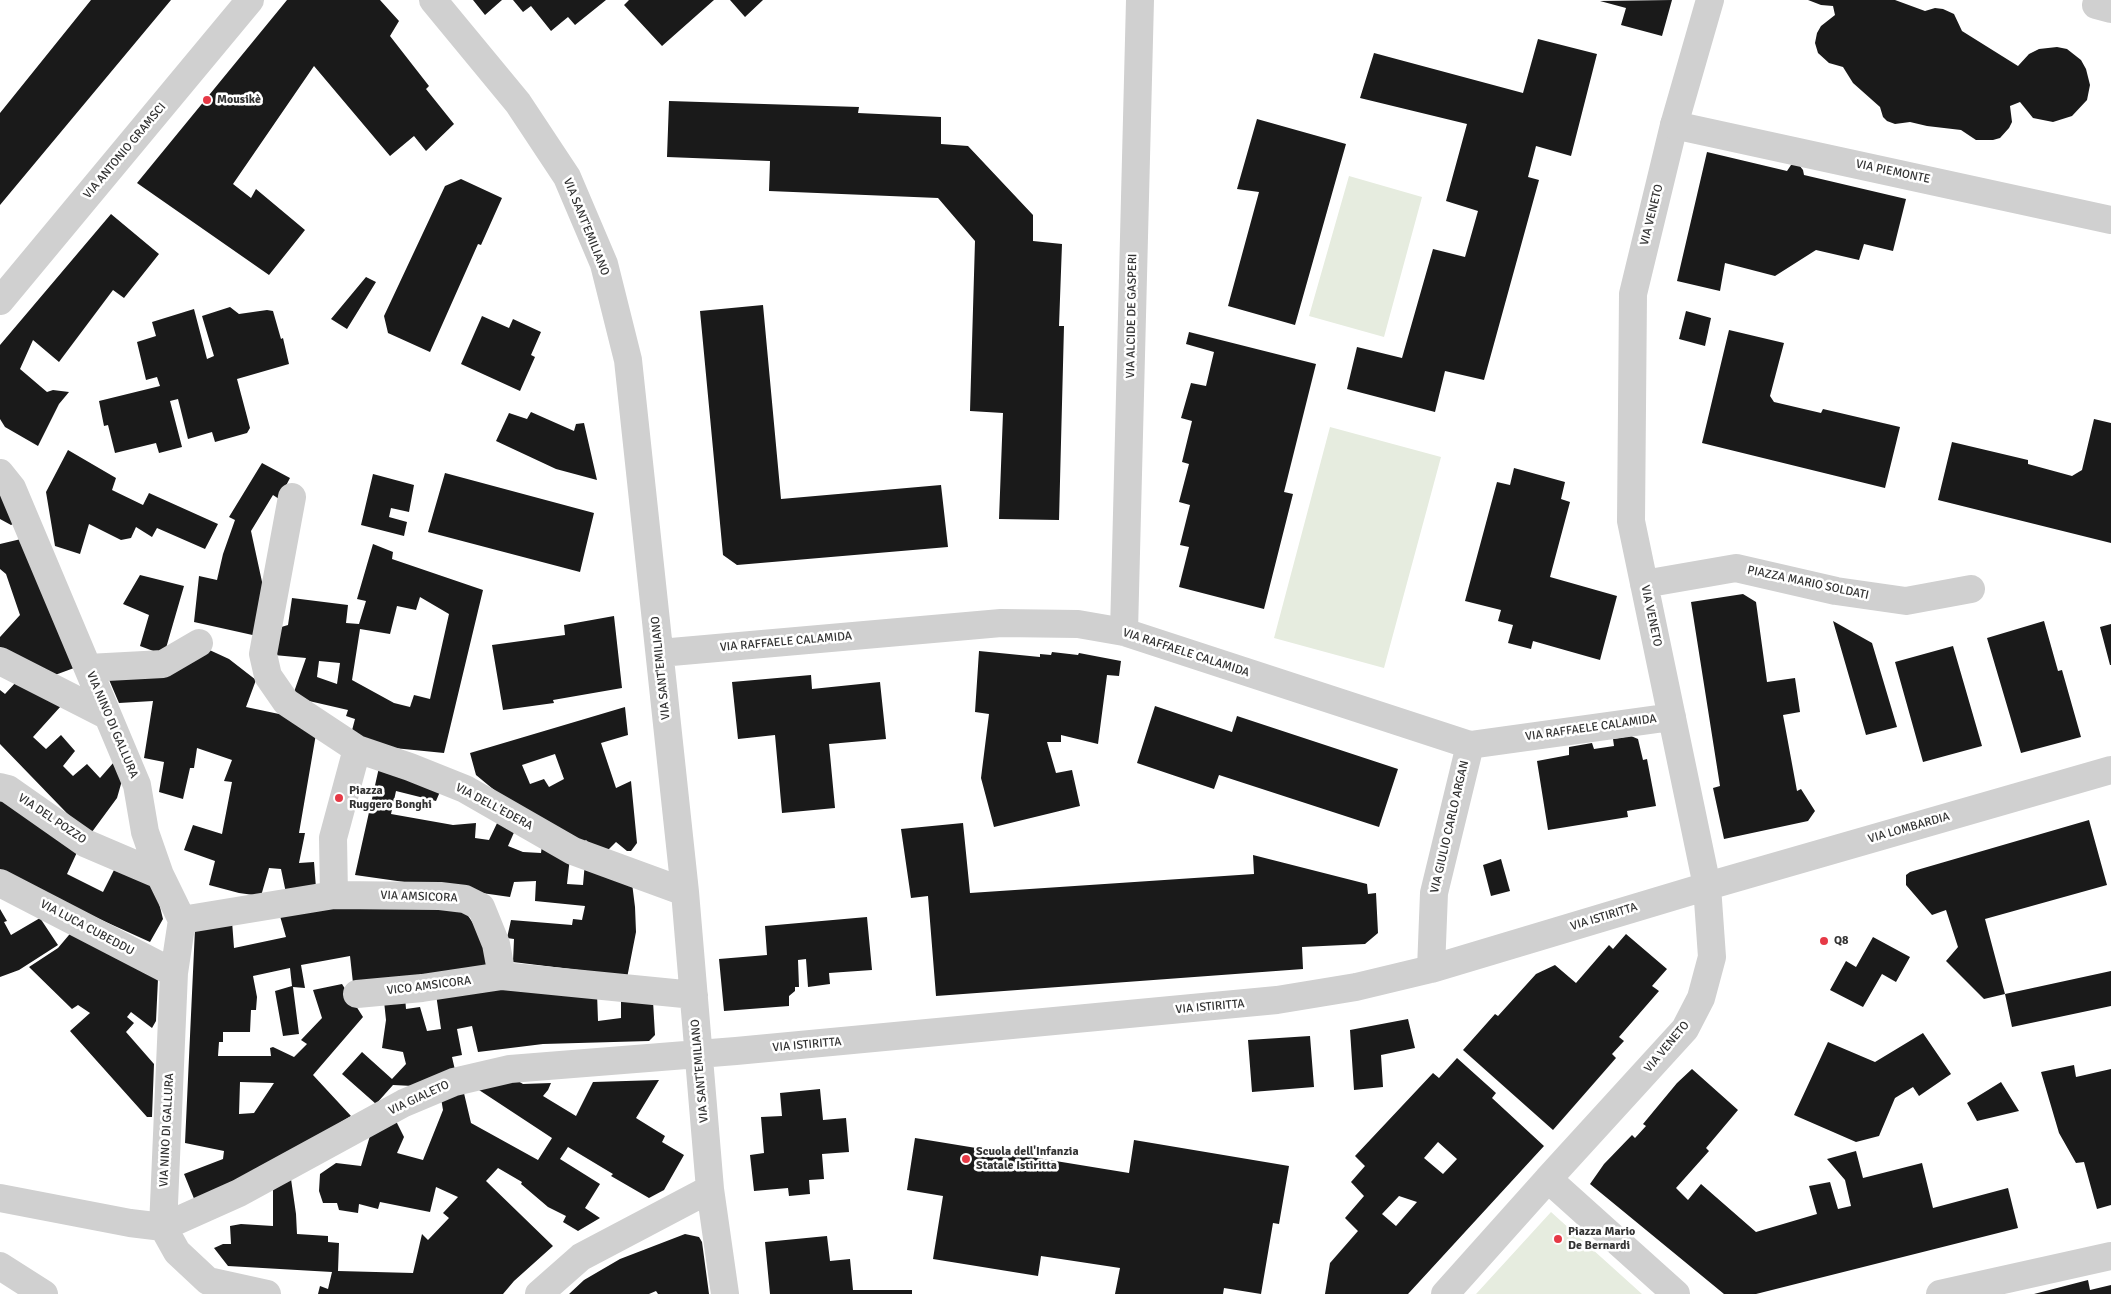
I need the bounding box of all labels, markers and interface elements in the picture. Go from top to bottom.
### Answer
place label: Mousikè [217,93,261,107]
marker: Mousikè [201,94,213,106]
street label: VIA ANTONIO GRAMSCI [81,100,169,202]
street label: VIA PIEMONTE [1854,157,1932,187]
street label: VIA SANT'EMILIANO [560,176,612,278]
street label: VIA VENETO [1637,183,1667,247]
street label: VIA ALCIDE DE GASPERI [1124,253,1140,379]
street label: PIAZZA MARIO SOLDATI [1746,563,1870,603]
street label: VIA VENETO [1637,584,1665,648]
street label: VIA SANT'EMILIANO [648,616,674,720]
street label: VIA RAFFAELE CALAMIDA [1121,626,1251,680]
street label: VIA RAFFAELE CALAMIDA [719,629,853,655]
street label: VIA NINO DI GALLURA [83,670,141,780]
street label: VIA RAFFAELE CALAMIDA [1524,712,1658,744]
street label: VIA GIULIO CARLO ARGAN [1428,759,1472,895]
street label: VIA DELL'EDERA [453,781,535,833]
place label: Piazza Ruggero Bonghi [349,784,432,812]
street label: VIA DEL POZZO [15,791,89,847]
marker: Piazza Ruggero Bonghi [333,792,345,804]
street label: VIA LOMBARDIA [1866,809,1952,847]
street label: VIA AMSICORA [380,888,458,906]
street label: VIA LUCA CUBEDDU [38,897,136,959]
street label: VIA ISTIRITTA [1569,900,1639,934]
place label: Q8 [1834,934,1849,948]
marker: Q8 [1818,935,1830,947]
street label: VICO AMSICORA [386,974,472,998]
street label: VIA ISTIRITTA [1175,997,1245,1017]
street label: VIA VENETO [1641,1018,1693,1076]
street label: VIA SANT'EMILIANO [688,1019,712,1123]
street label: VIA ISTIRITTA [772,1035,842,1055]
street label: VIA NINO DI GALLURA [157,1073,177,1187]
street label: VIA GIALETO [386,1078,452,1118]
place label: Scuola dell'Infanzia Statale Istiritta [976,1145,1079,1173]
marker: Scuola dell'Infanzia Statale Istiritta [960,1153,972,1165]
place label: Piazza Mario De Bernardi [1568,1225,1635,1253]
marker: Piazza Mario De Bernardi [1552,1233,1564,1245]

